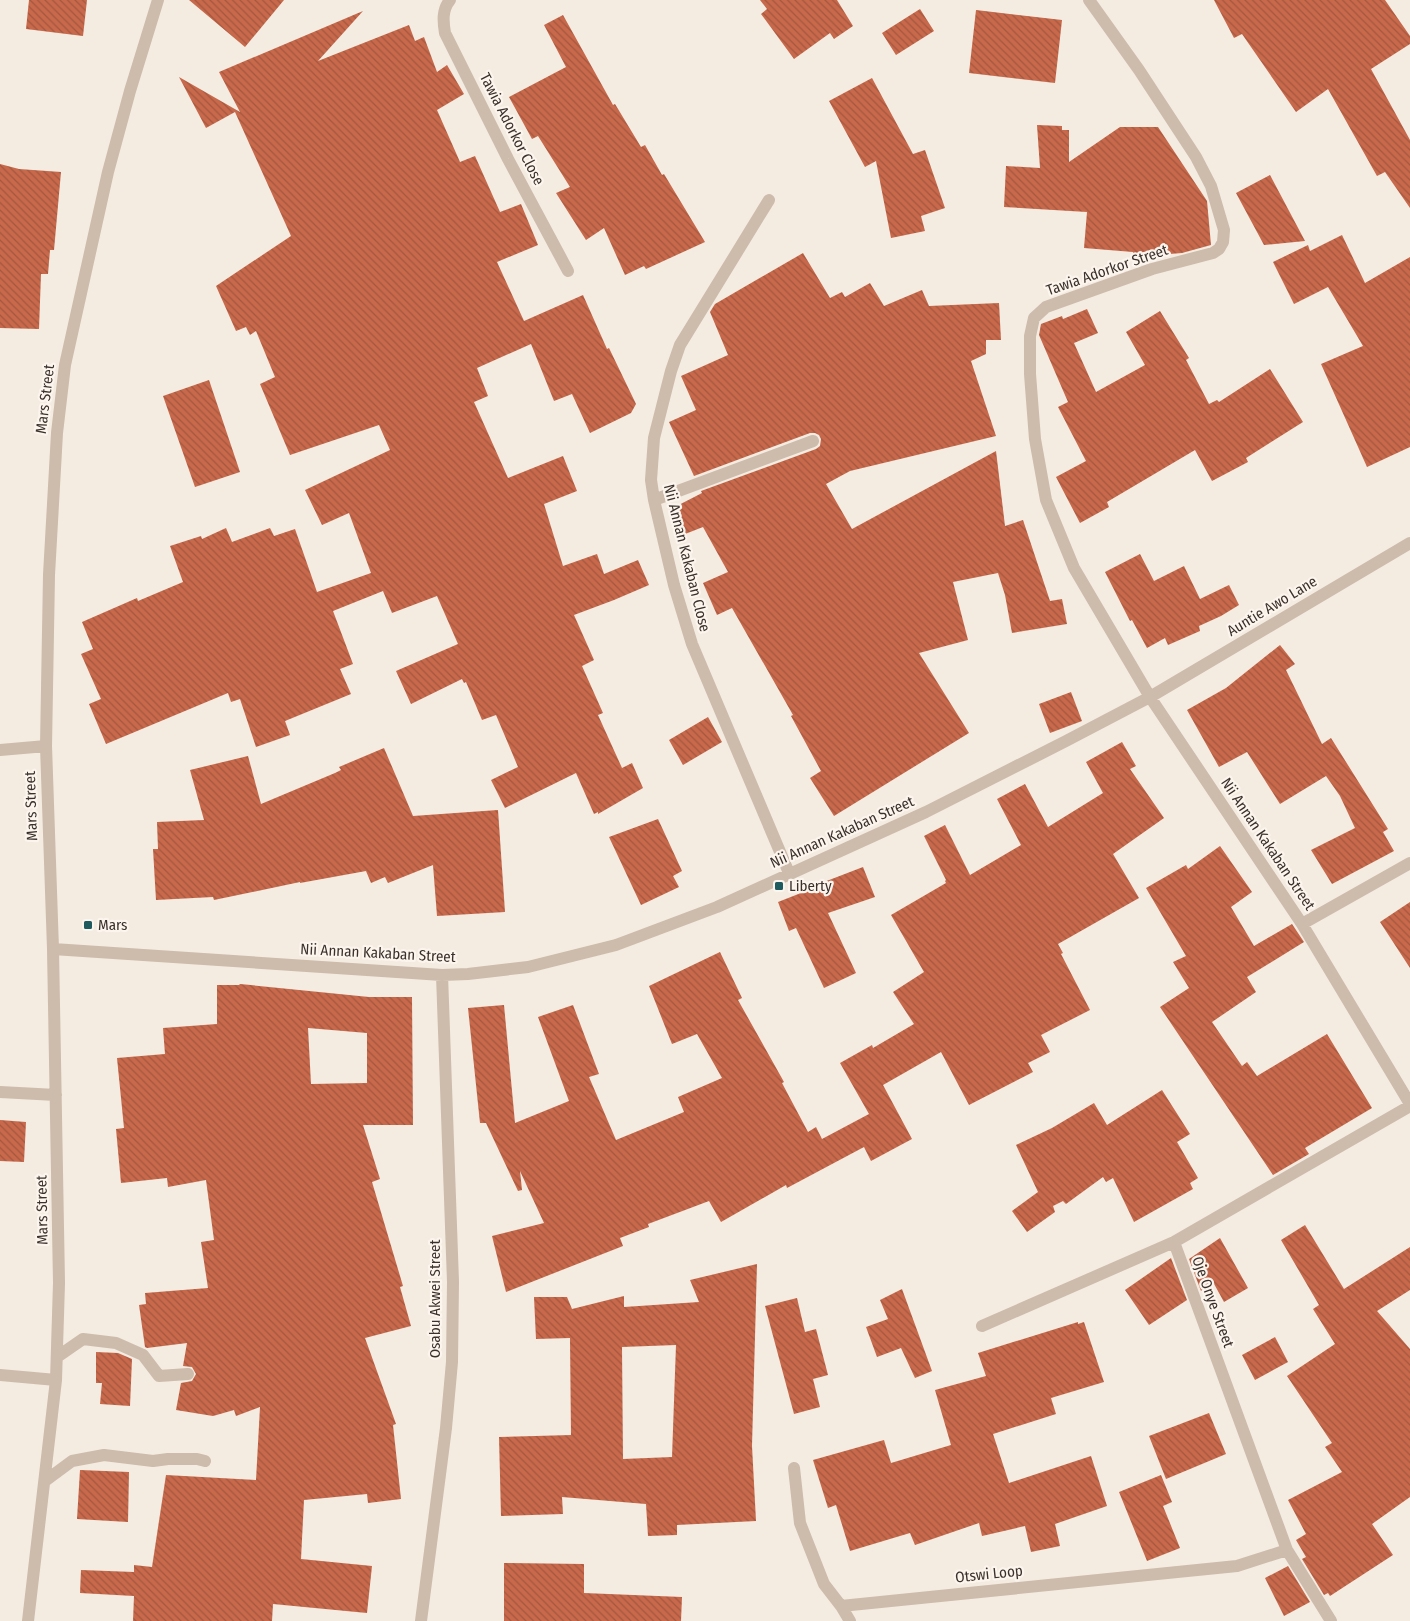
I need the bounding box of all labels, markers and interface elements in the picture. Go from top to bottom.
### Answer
street label: Tawia Adorkor Close [476,70,548,188]
street label: Tawia Adorkor Street [1044,241,1170,299]
street label: Mars Street [32,363,58,435]
street label: Nii Annan Kakaban Close [660,482,714,634]
street label: Auntie Awo Lane [1224,572,1320,640]
street label: Mars Street [21,771,41,841]
street label: Nii Annan Kakaban Street [1217,775,1319,914]
street label: Nii Annan Kakaban Street [767,792,917,872]
place label: Liberty [789,877,832,895]
marker: Liberty [773,880,785,892]
place label: Mars [98,916,127,934]
marker: Mars [82,919,94,931]
street label: Nii Annan Kakaban Street [300,940,456,966]
street label: Mars Street [32,1175,52,1245]
street label: Osabu Akwei Street [426,1240,444,1358]
street label: Oje Onye Street [1188,1254,1238,1350]
street label: Otswi Loop [954,1562,1024,1586]

